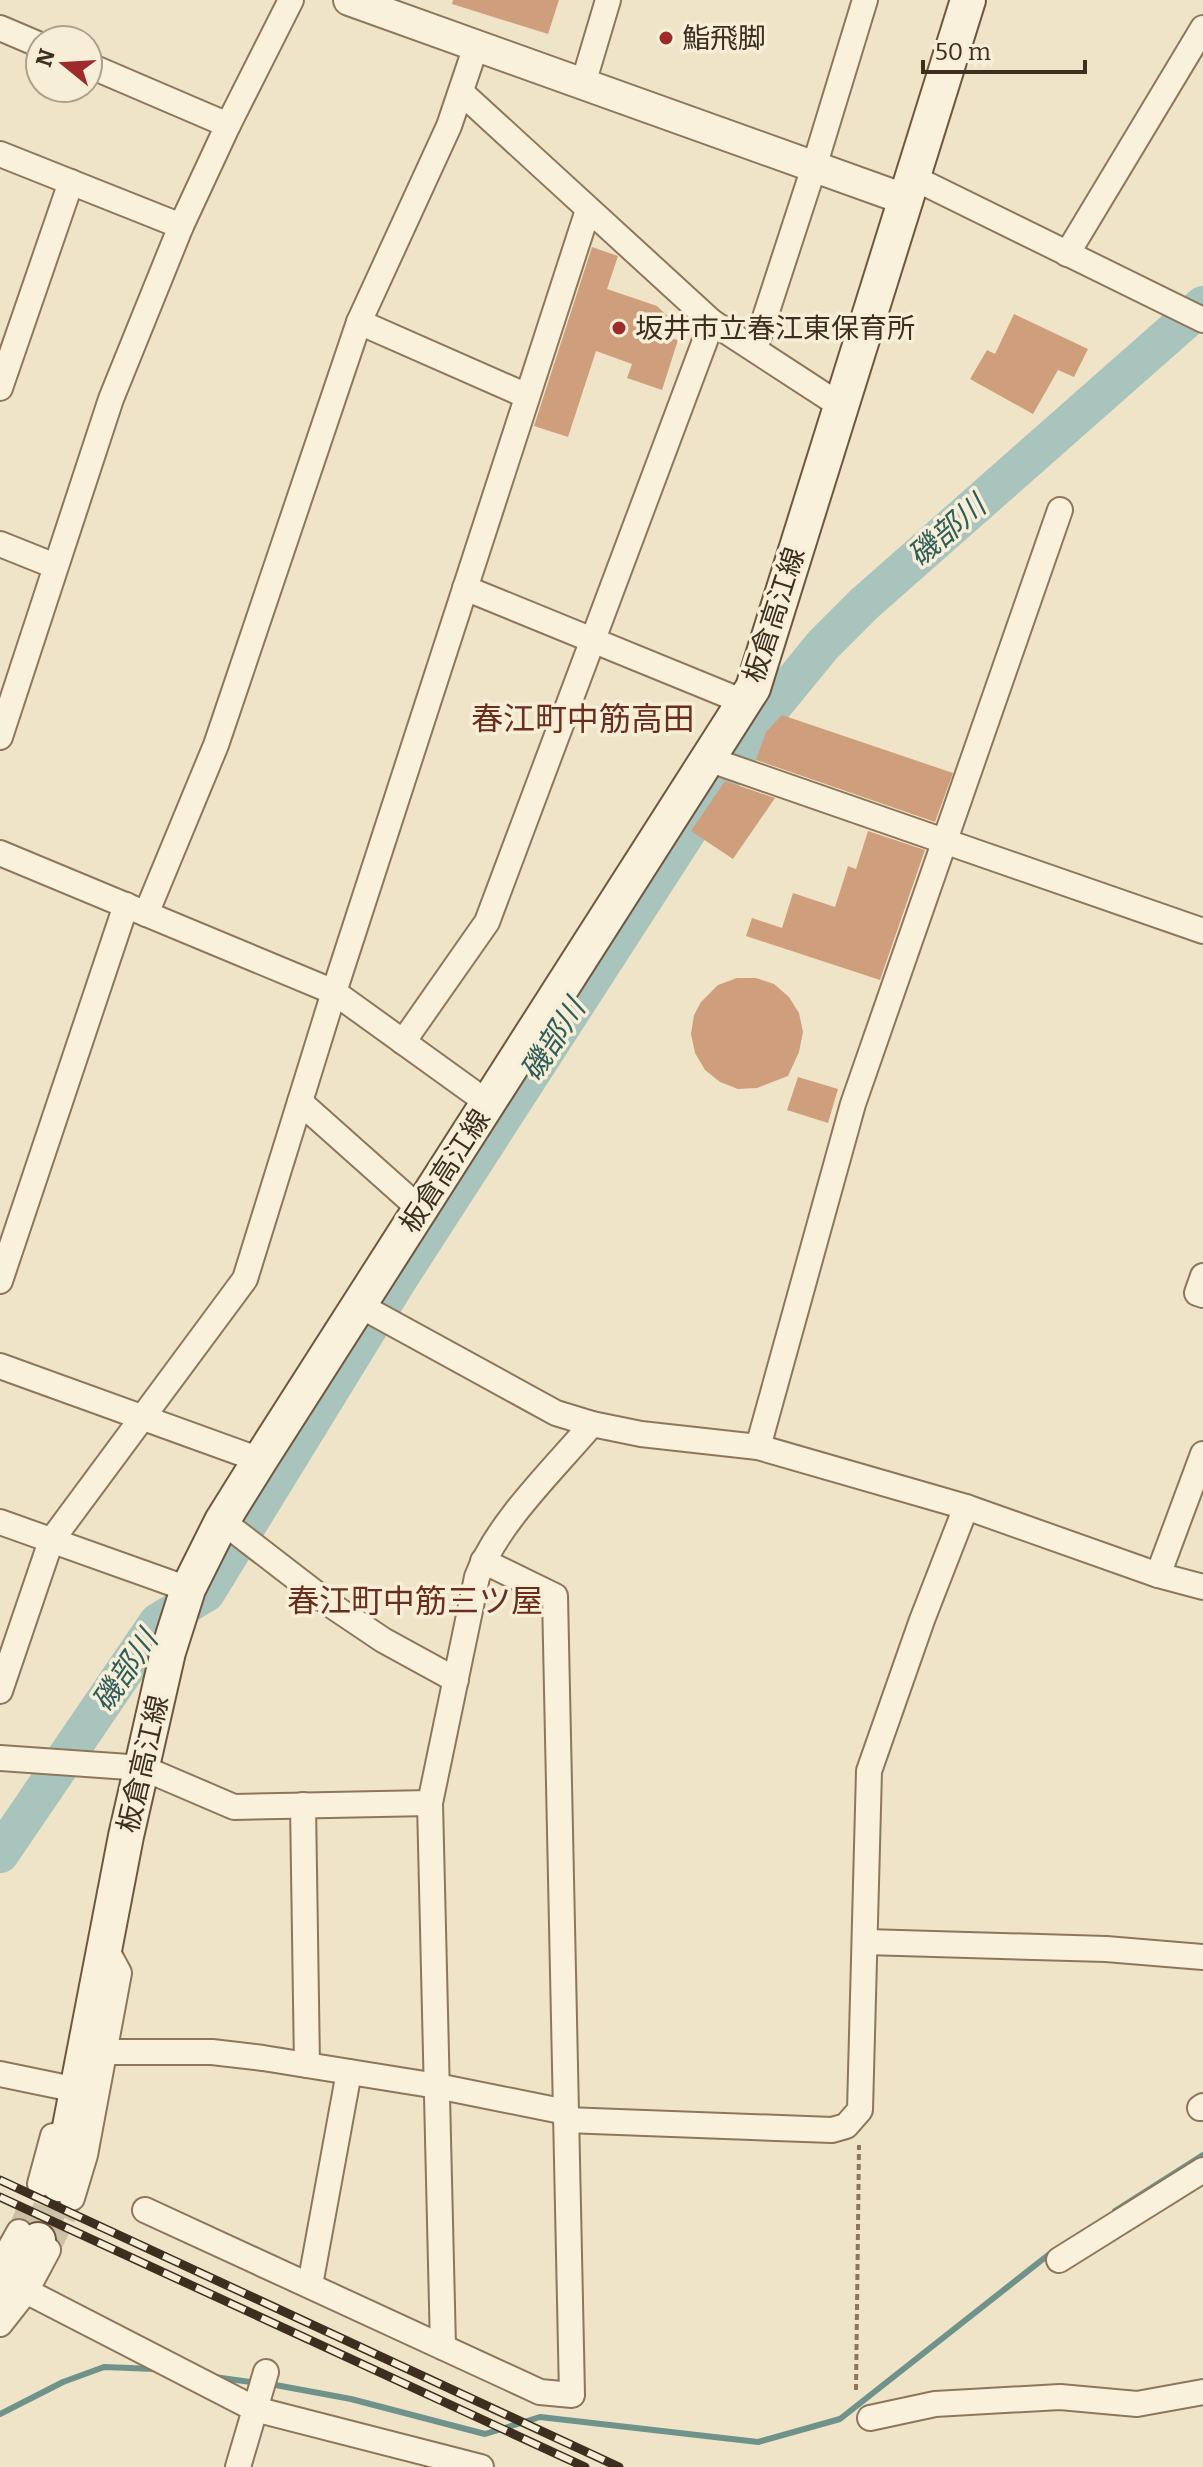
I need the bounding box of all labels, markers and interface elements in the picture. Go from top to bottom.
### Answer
place label: 鮨飛脚 [682,22,766,55]
north arrow [24,24,104,104]
scale bar [923,24,1085,74]
marker: 鮨飛脚 [657,29,675,47]
text: 50 m [935,38,991,66]
text: N [30,46,61,70]
place label: 坂井市立春江東保育所 [635,312,915,345]
marker: 坂井市立春江東保育所 [610,319,628,337]
water label: 磯部川 [901,486,995,574]
street label: 板倉高江線 [737,543,811,687]
district label: 春江町中筋高田 [471,700,695,738]
water label: 磯部川 [513,990,594,1088]
street label: 板倉高江線 [393,1103,497,1239]
district label: 春江町中筋三ツ屋 [287,1582,543,1620]
water label: 磯部川 [85,1621,167,1718]
street label: 板倉高江線 [111,1692,175,1836]

